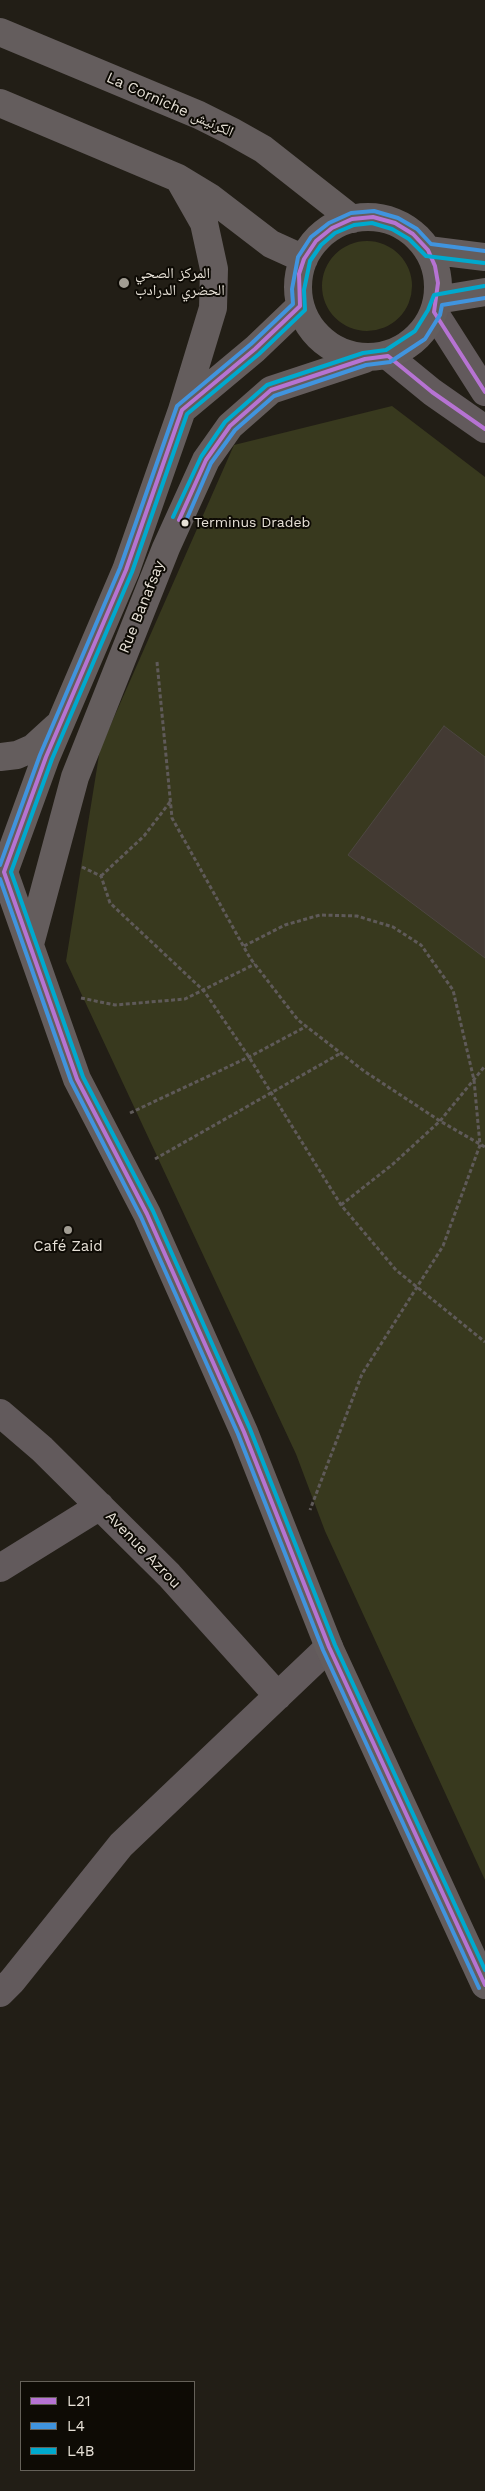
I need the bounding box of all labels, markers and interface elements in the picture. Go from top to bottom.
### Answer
street label: La Corniche الكرنيش [104,69,236,141]
place label: المركز الصحي الحضري الدرادب [135,265,225,300]
marker: المركز الصحي الحضري الدرادب [117,276,131,290]
place label: Terminus Dradeb [194,515,310,531]
marker: Terminus Dradeb [180,518,190,528]
street label: Rue Banafsay [115,558,169,656]
marker: Café Zaid [62,1224,74,1236]
place label: Café Zaid [33,1238,103,1256]
street label: Avenue Azrou [102,1508,184,1592]
legend [20,2381,195,2471]
text: L21 [67,2392,91,2410]
text: L4 [67,2417,85,2435]
text: L4B [67,2442,95,2460]

